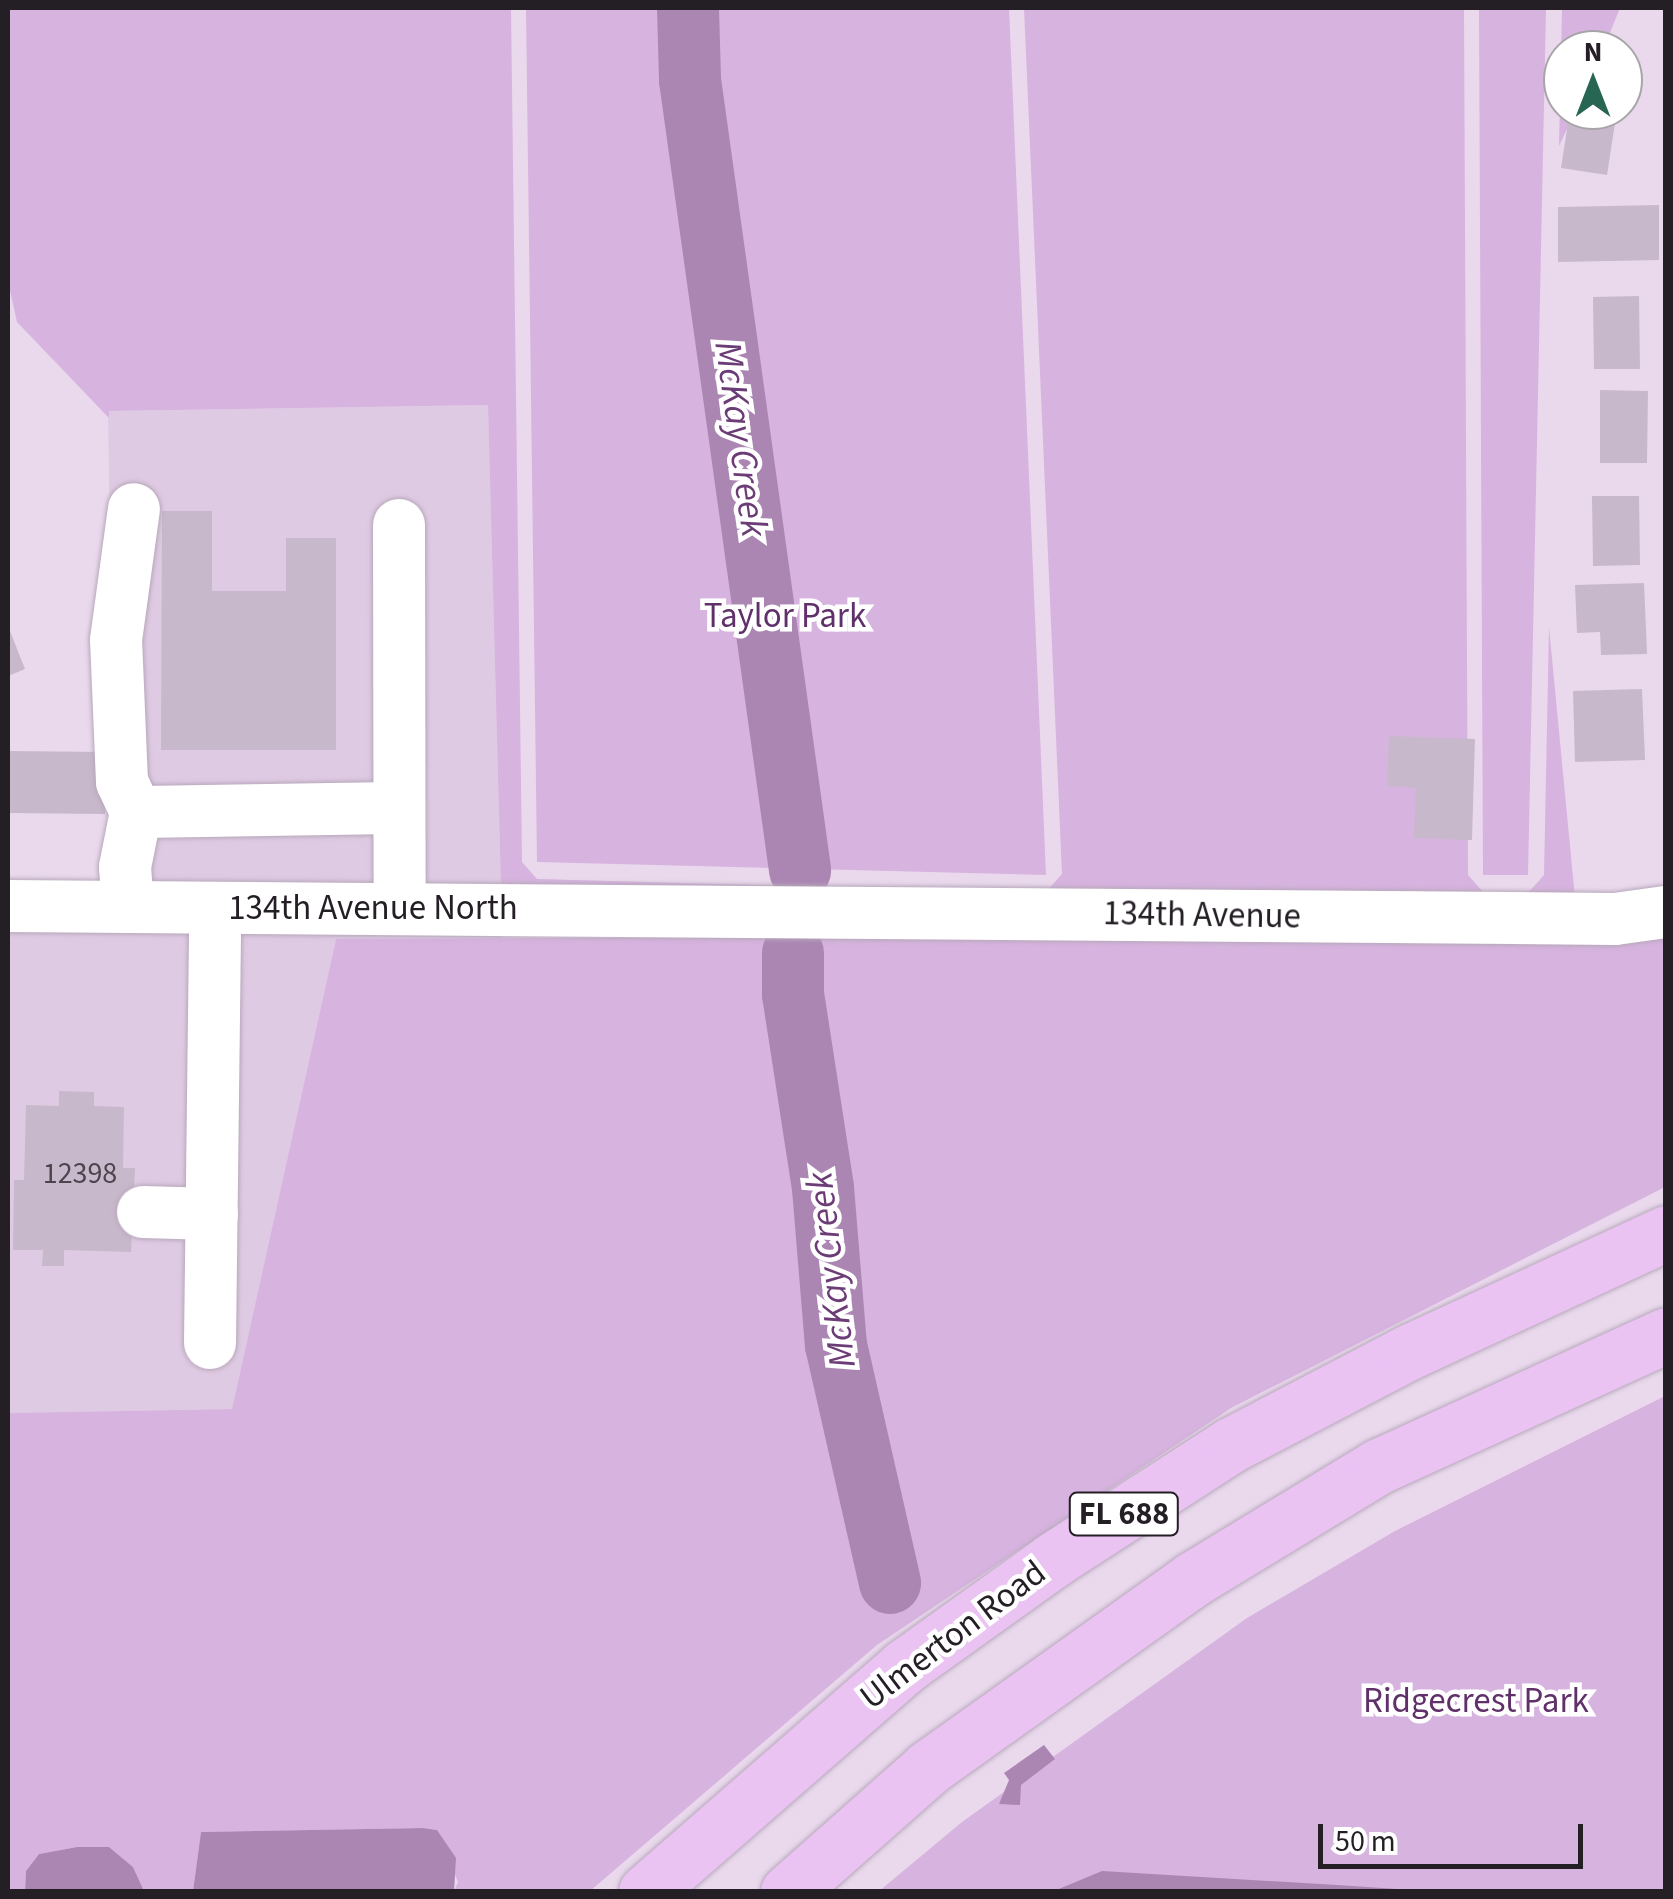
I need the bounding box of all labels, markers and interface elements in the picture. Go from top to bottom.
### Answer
north arrow [1543,30,1643,130]
text: N [1584,32,1602,72]
water label: McKay Creek [704,338,776,540]
park label: Taylor Park [704,595,866,637]
street label: 134th Avenue North [228,887,518,929]
street label: 134th Avenue [1103,892,1301,938]
house number: 12398 [43,1156,117,1192]
water label: McKay Creek [797,1169,867,1371]
road number: FL 688 [1066,1487,1182,1541]
street label: Ulmerton Road [852,1552,1054,1718]
park label: Ridgecrest Park [1363,1680,1589,1722]
scale bar [1323,1804,1588,1866]
text: 50 m [1335,1820,1396,1863]

